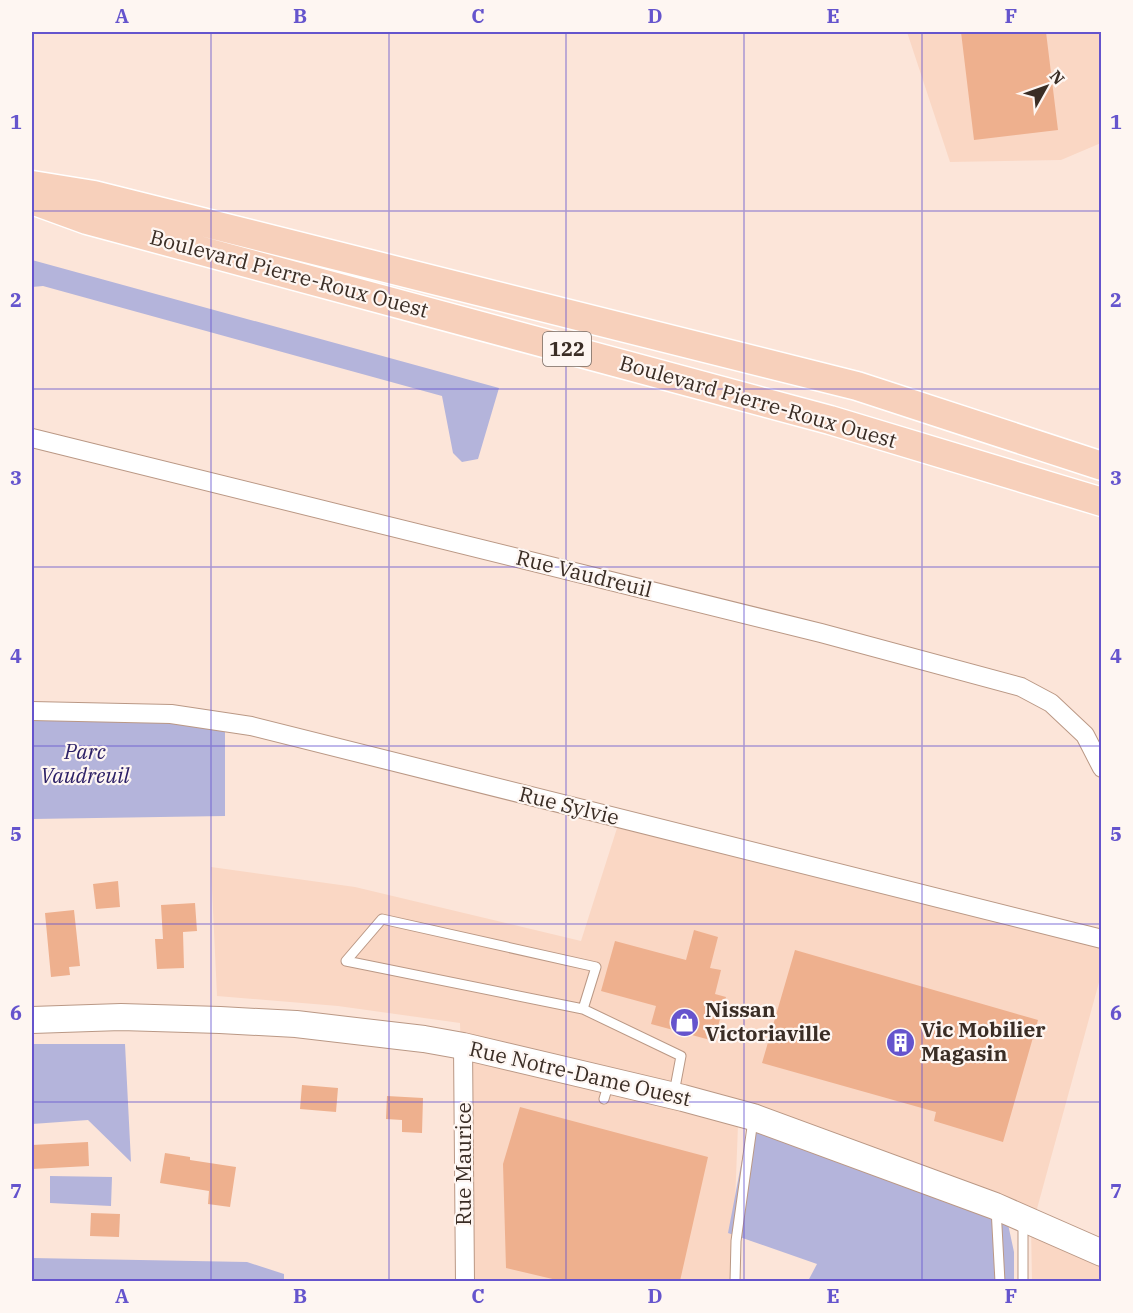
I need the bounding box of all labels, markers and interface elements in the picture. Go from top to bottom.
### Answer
text: A [115,2,129,29]
text: B [293,2,307,29]
text: C [471,2,485,29]
text: D [647,2,663,29]
text: E [826,2,840,29]
text: F [1005,2,1017,29]
north arrow [1016,57,1076,117]
text: N [1046,66,1069,89]
text: 1 [10,108,22,135]
text: 1 [1110,108,1122,135]
street label: Boulevard Pierre-Roux Ouest [147,222,432,324]
text: 2 [10,286,22,313]
text: 2 [1110,286,1122,313]
road number: 122 [543,332,591,366]
street label: Boulevard Pierre-Roux Ouest [616,348,900,454]
text: 3 [10,464,22,491]
text: 3 [1110,464,1122,491]
street label: Rue Vaudreuil [513,543,655,603]
text: 4 [10,642,22,669]
text: 4 [1110,642,1122,669]
park label: Parc Vaudreuil [41,737,131,789]
street label: Rue Sylvie [516,779,622,831]
text: 5 [10,820,22,847]
text: 5 [1110,820,1122,847]
place label: Nissan Victoriaville [705,995,831,1047]
text: 6 [10,999,22,1026]
text: 6 [1110,999,1122,1026]
shop icon: Nissan Victoriaville [668,1006,700,1038]
place label: Vic Mobilier Magasin [921,1015,1046,1067]
building icon: Vic Mobilier Magasin [884,1026,916,1058]
street label: Rue Notre-Dame Ouest [467,1034,694,1112]
street label: Rue Maurice [449,1102,477,1226]
text: 7 [10,1177,22,1204]
text: 7 [1110,1177,1122,1204]
text: A [115,1282,129,1309]
text: B [293,1282,307,1309]
text: C [471,1282,485,1309]
text: D [647,1282,663,1309]
text: E [826,1282,840,1309]
text: F [1005,1282,1017,1309]

